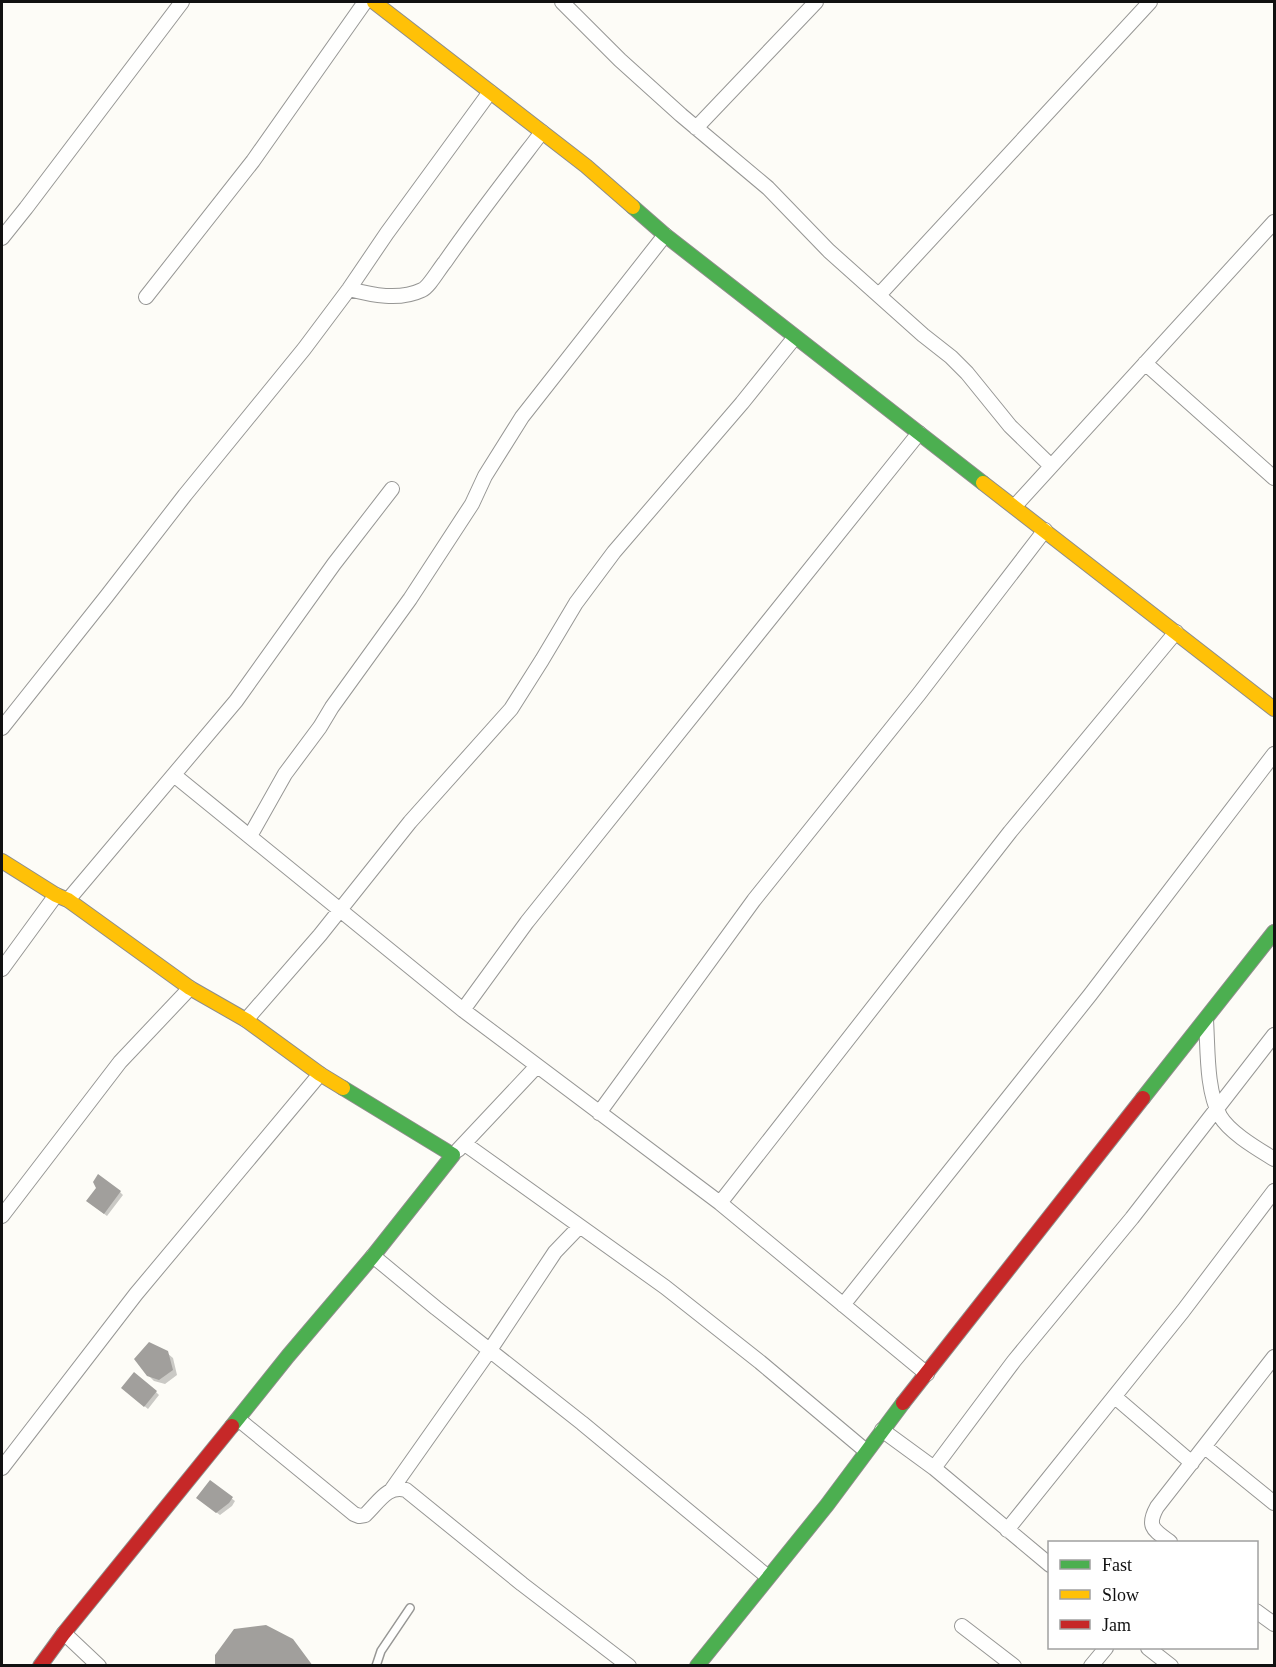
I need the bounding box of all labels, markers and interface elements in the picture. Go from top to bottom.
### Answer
legend [1048,1541,1258,1649]
text: Fast [1102,1555,1132,1575]
text: Slow [1102,1585,1139,1605]
text: Jam [1102,1615,1131,1635]

